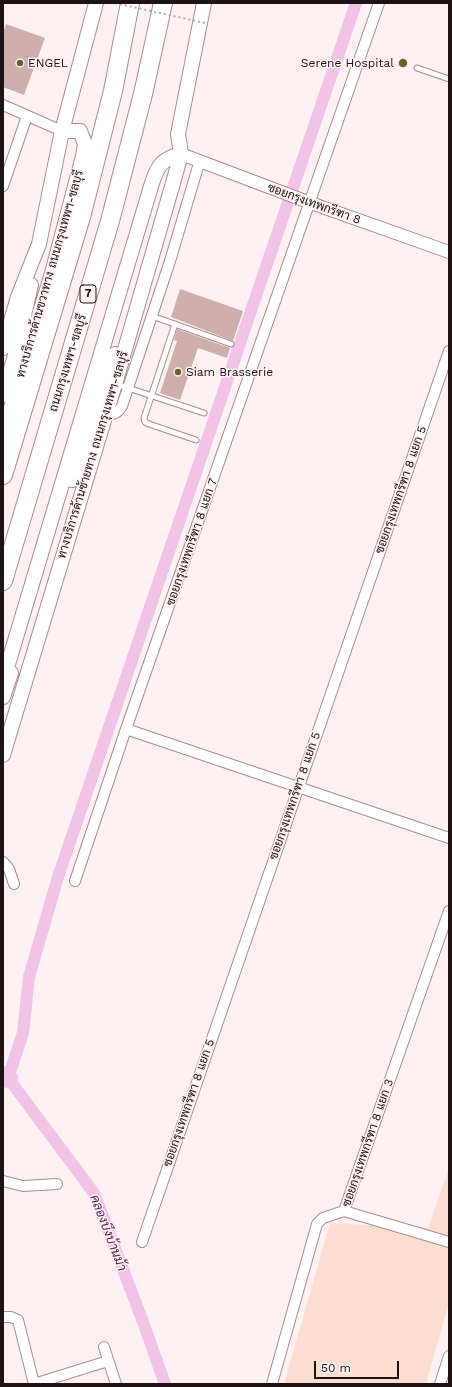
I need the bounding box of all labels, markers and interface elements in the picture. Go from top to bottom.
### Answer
place label: ENGEL [28,56,68,70]
place label: Serene Hospital [301,56,394,70]
marker: Serene Hospital [397,57,409,69]
marker: ENGEL [15,58,25,68]
street label: ทางบริการด้านขวาทาง ถนนกรุงเทพฯ-ชลบุรี [13,169,87,379]
street label: ซอยกรุงเทพกรีฑา 8 [265,180,363,228]
road number: 7 [80,285,96,303]
street label: ถนนกรุงเทพฯ-ชลบุรี [46,313,90,413]
street label: ทางบริการด้านซ้ายทาง ถนนกรุงเทพฯ-ชลบุรี [55,349,131,561]
place label: Siam Brasserie [186,365,273,379]
marker: Siam Brasserie [173,367,183,377]
street label: ซอยกรุงเทพกรีฑา 8 แยก 5 [372,424,430,556]
street label: ซอยกรุงเทพกรีฑา 8 แยก 7 [163,476,221,608]
street label: ซอยกรุงเทพกรีฑา 8 แยก 5 [266,730,324,862]
street label: ซอยกรุงเทพกรีฑา 8 แยก 5 [160,1037,218,1169]
street label: ซอยกรุงเทพกรีฑา 8 แยก 3 [339,1077,397,1209]
water label: คลองบึงบ้านม้า [86,1193,130,1273]
scale bar [316,1353,401,1379]
text: 50 m [321,1361,351,1375]

